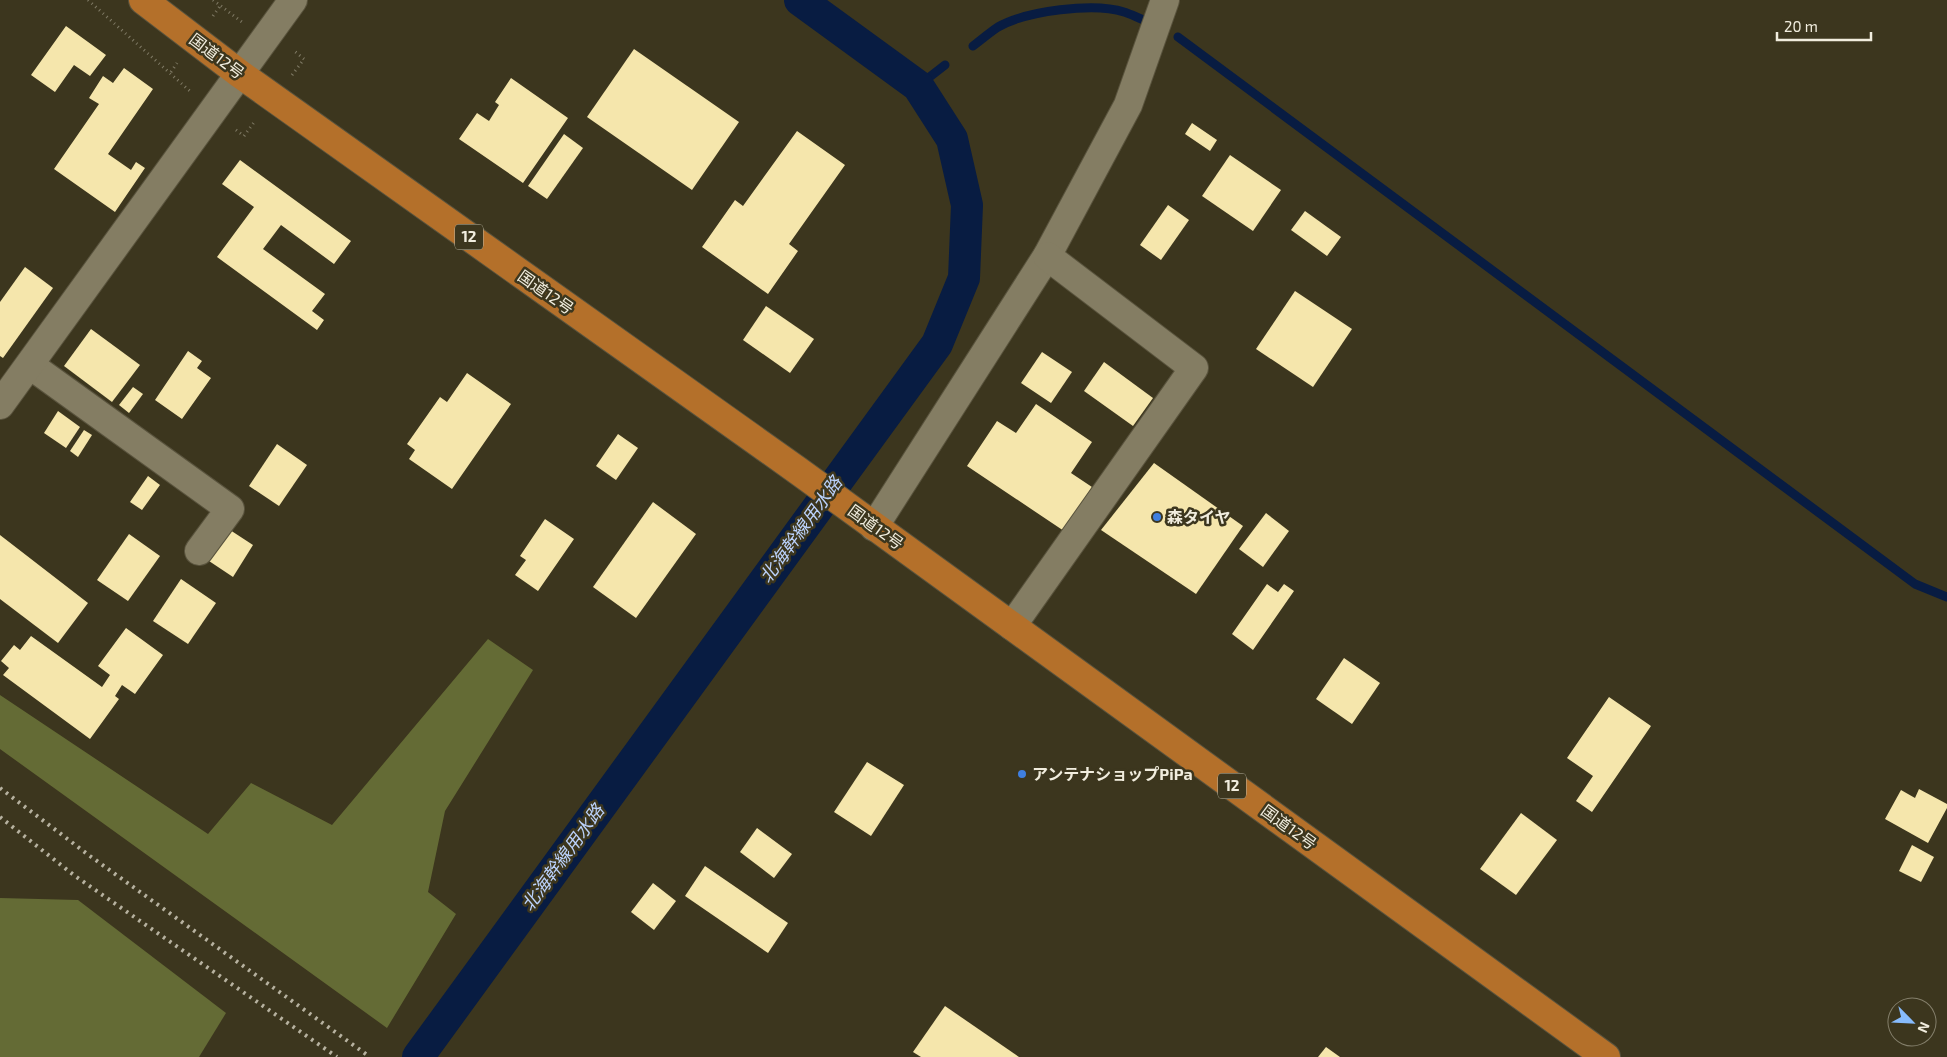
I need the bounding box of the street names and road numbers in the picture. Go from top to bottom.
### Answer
street label: 国道12号 [186,29,248,82]
road number: 12 [455,224,483,250]
street label: 国道12号 [515,266,578,318]
street label: 国道12号 [845,500,908,553]
road number: 12 [1218,774,1246,798]
street label: 国道12号 [1258,800,1321,853]

